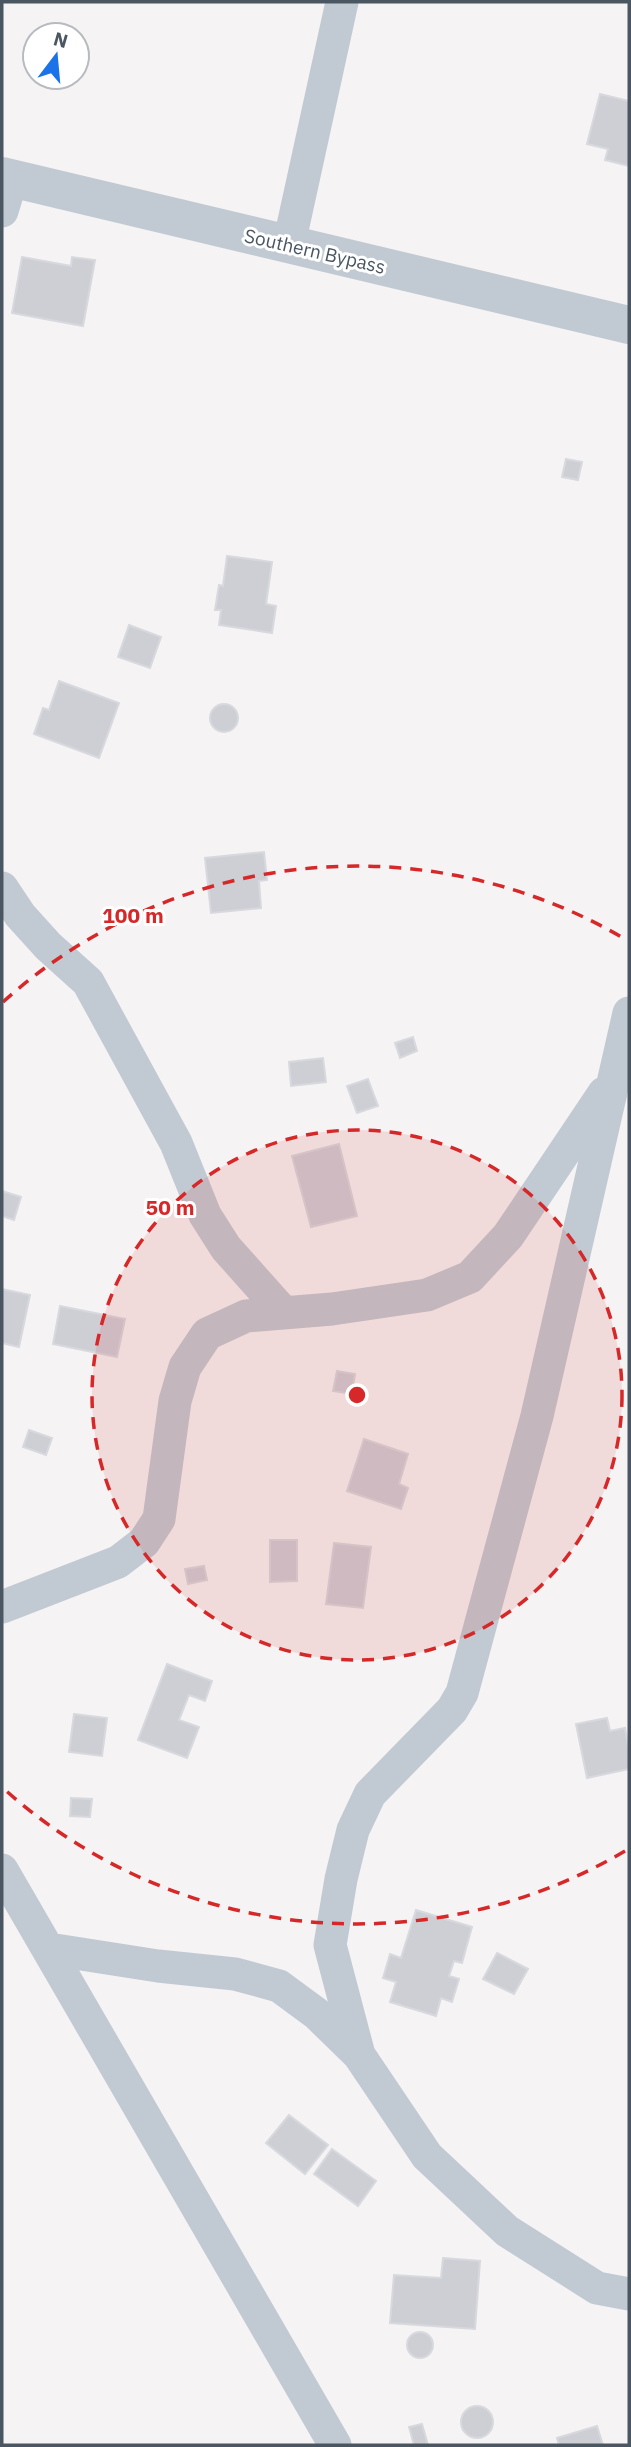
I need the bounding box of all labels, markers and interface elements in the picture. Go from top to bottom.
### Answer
north arrow [21,21,91,91]
text: N [51,26,71,53]
street label: Southern Bypass [242,223,388,279]
text: 100 m [102,901,164,929]
text: 50 m [146,1193,194,1221]
centre of rings [345,1383,369,1407]

